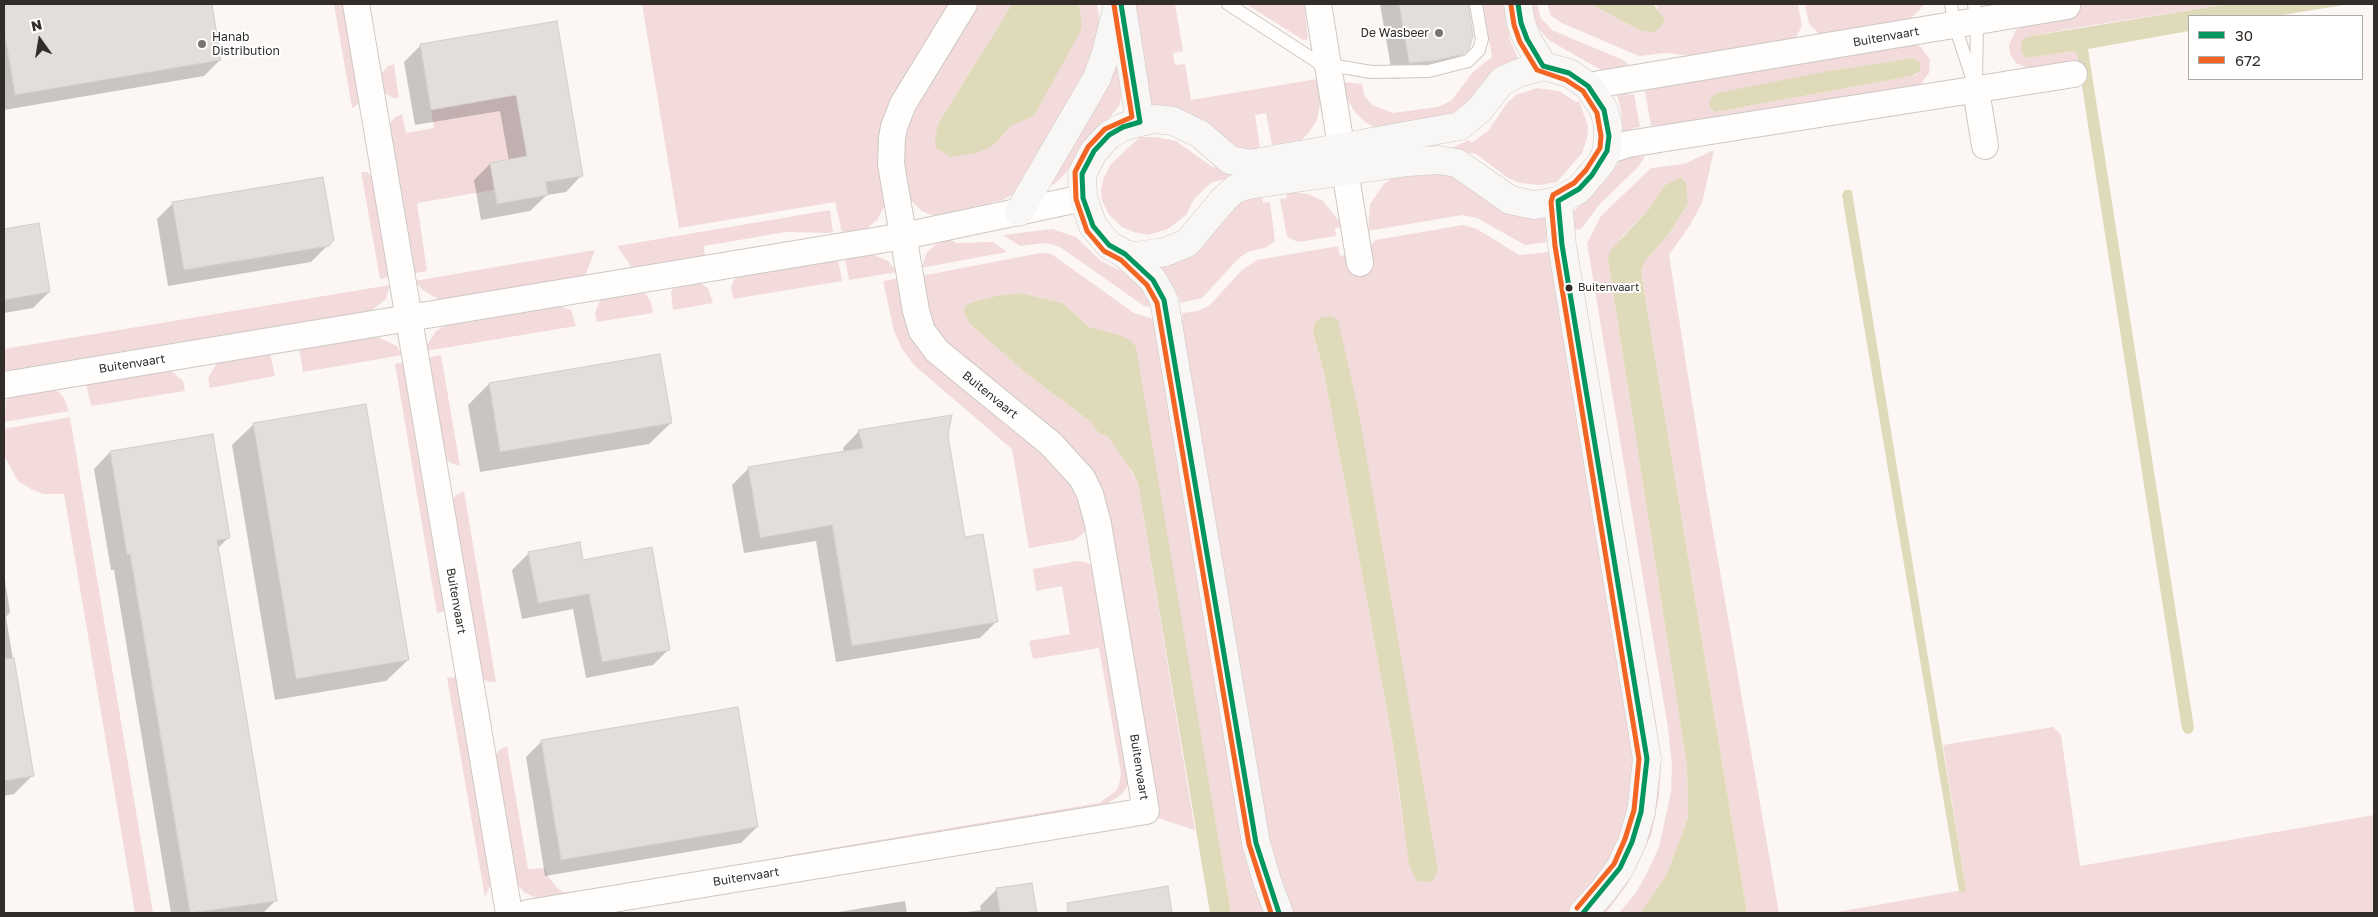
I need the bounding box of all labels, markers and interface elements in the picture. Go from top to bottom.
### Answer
north arrow [15,15,65,65]
text: N [29,15,44,34]
legend [2188,15,2363,80]
street label: Buitenvaart [1852,24,1920,50]
place label: De Wasbeer [1360,26,1429,40]
text: 30 [2235,26,2253,44]
marker: De Wasbeer [1433,27,1445,39]
place label: Hanab Distribution [212,30,280,58]
marker: Hanab Distribution [196,38,208,50]
text: 672 [2235,51,2261,69]
place label: Buitenvaart [1578,281,1639,295]
marker: Buitenvaart [1564,283,1574,293]
street label: Buitenvaart [98,352,166,376]
street label: Buitenvaart [959,368,1021,422]
street label: Buitenvaart [443,567,469,635]
street label: Buitenvaart [1127,733,1151,801]
street label: Buitenvaart [712,865,780,889]

